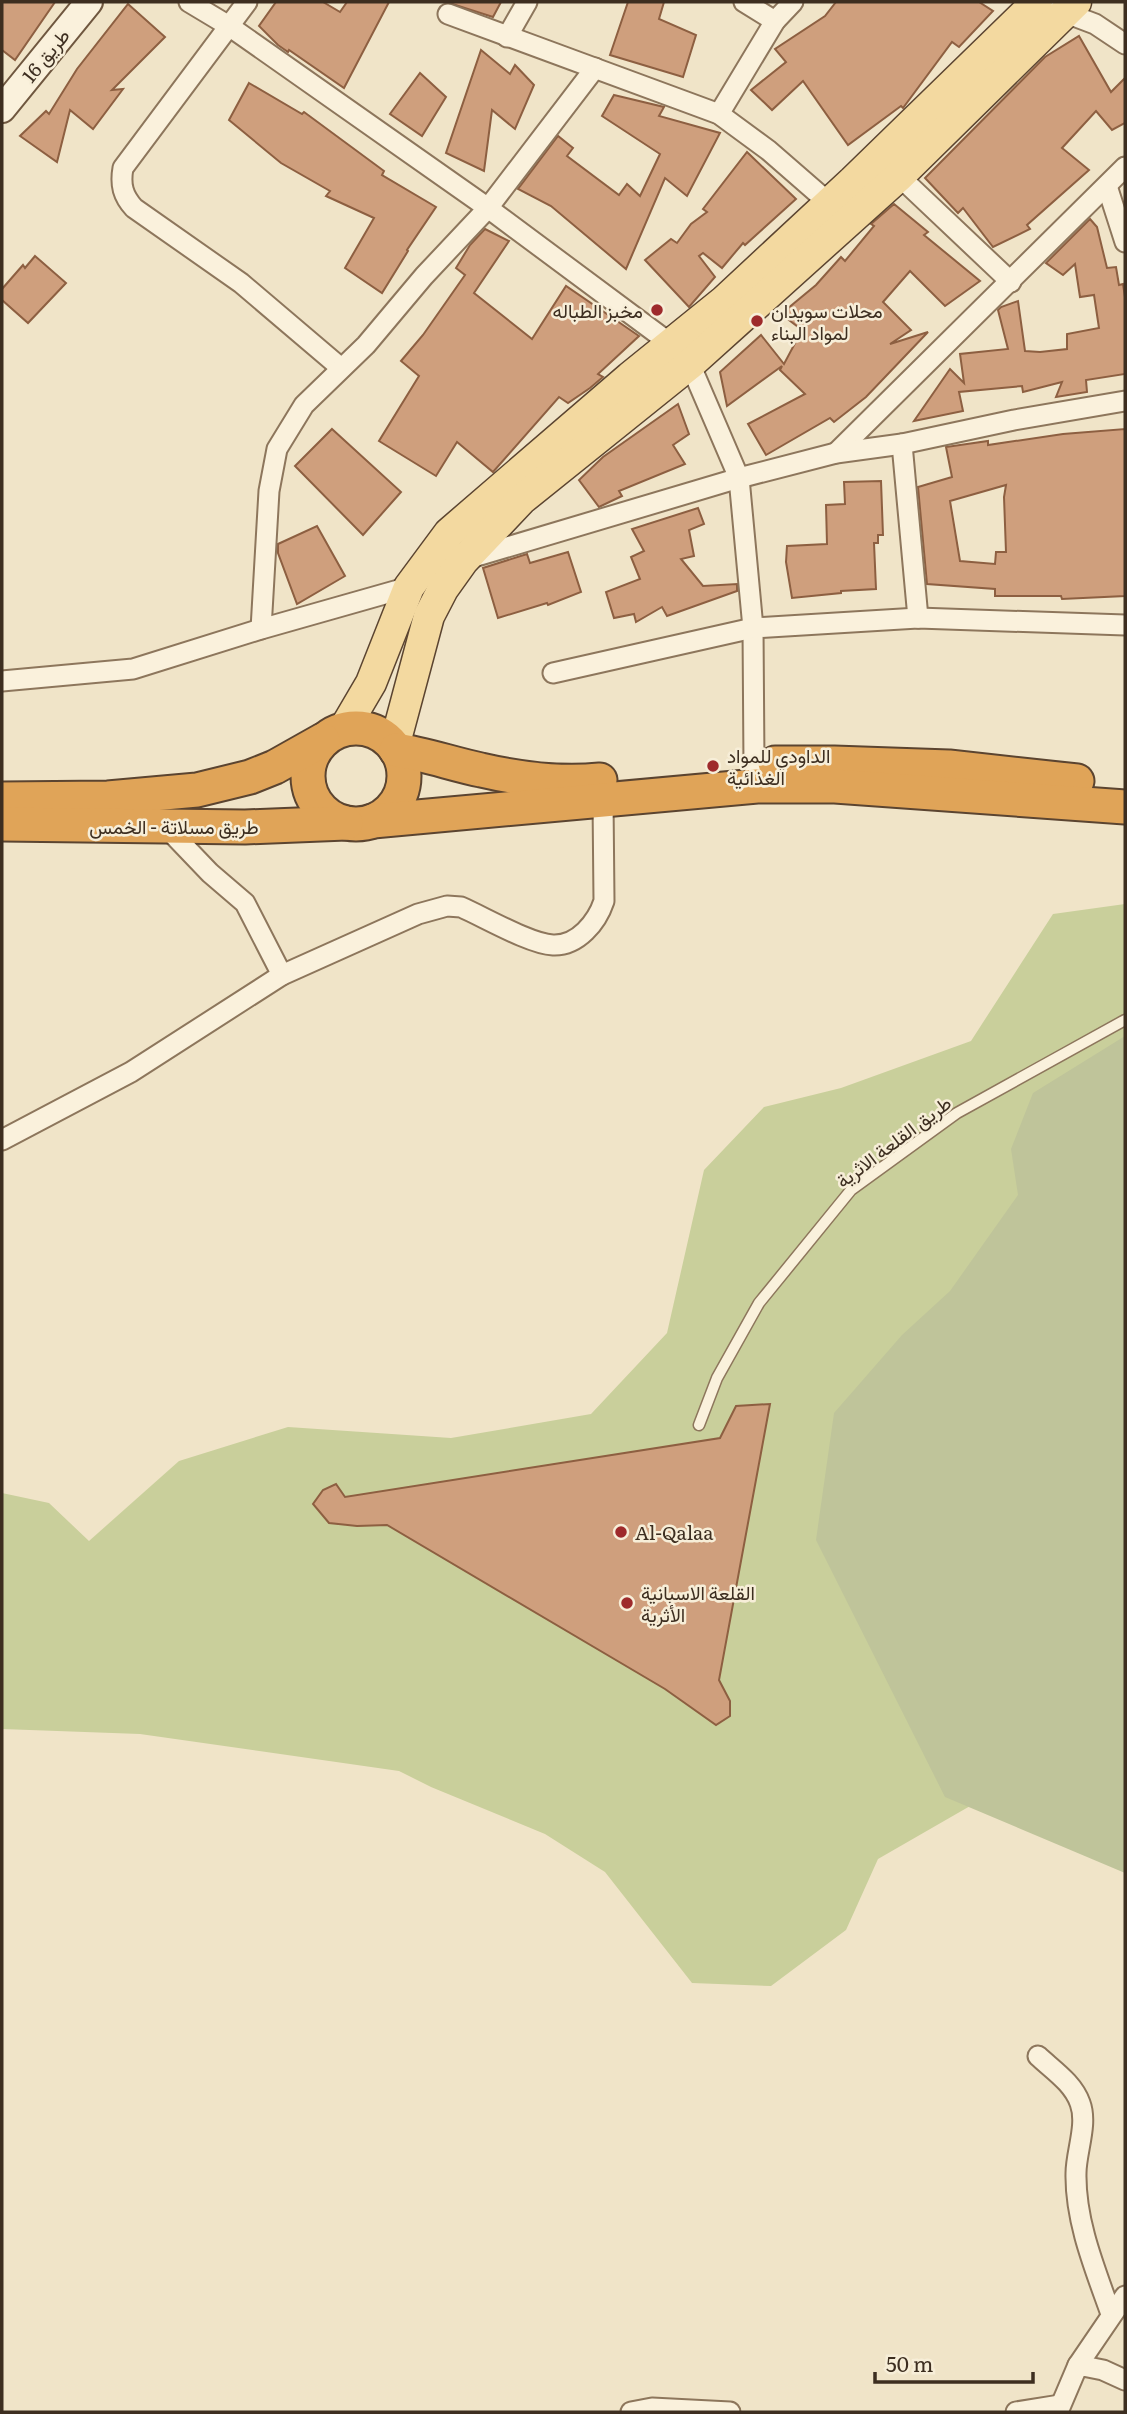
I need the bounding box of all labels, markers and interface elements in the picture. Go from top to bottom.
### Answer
street label: طريق 16 [15,22,75,88]
place label: مخبز الطباله [553,296,643,324]
place label: محلات سويدان لمواد البناء [771,296,883,346]
marker: مخبز الطباله [649,302,665,318]
marker: محلات سويدان لمواد البناء [749,313,765,329]
place label: الداودي للمواد الغذائية [727,741,831,791]
marker: الداودي للمواد الغذائية [705,758,721,774]
street label: طريق مسلاتة - الخمس [89,812,259,840]
street label: طريق القلعة الاثرية [829,1088,957,1194]
place label: Al-Qalaa [635,1518,714,1546]
marker: Al-Qalaa [613,1524,629,1540]
place label: القلعة الاسبانية الأثرية [641,1578,755,1628]
marker: القلعة الاسبانية الأثرية [619,1595,635,1611]
scale bar [875,2340,1032,2384]
text: 50 m [886,2347,933,2378]

